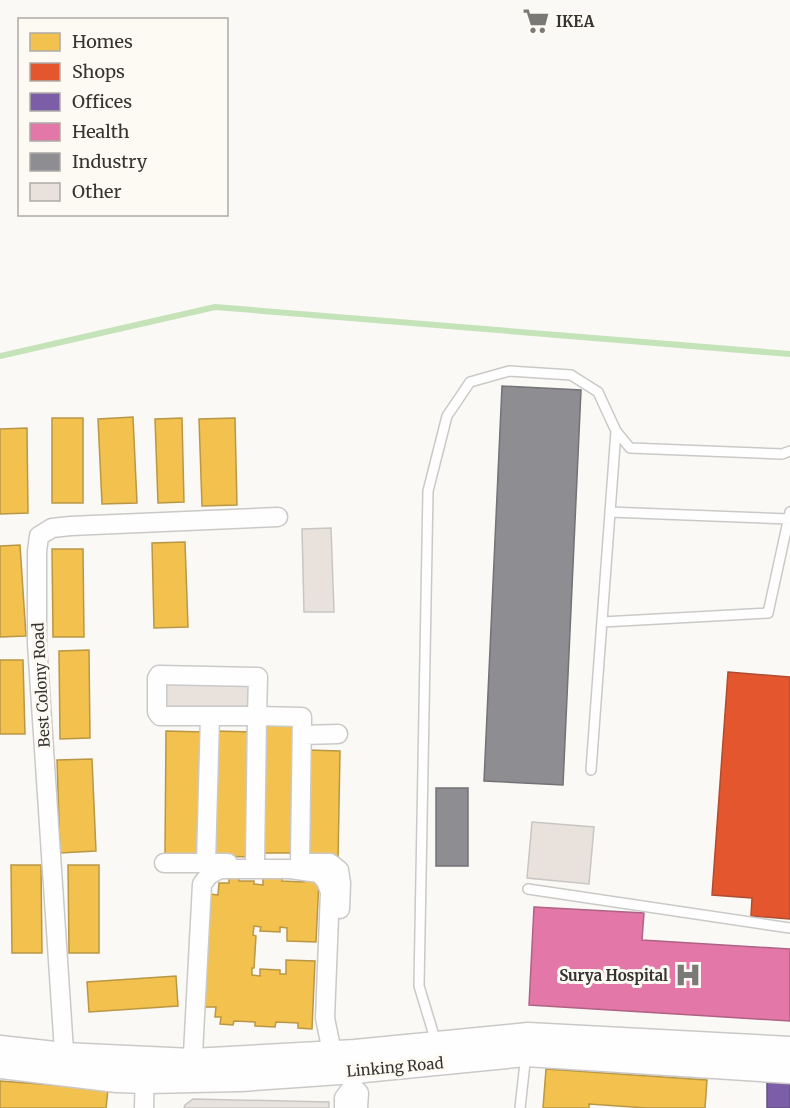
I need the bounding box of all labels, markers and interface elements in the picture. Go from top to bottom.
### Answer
supermarket icon: IKEA [521,6,551,36]
place label: IKEA [556,12,595,31]
legend [18,18,228,216]
text: Homes [72,30,133,53]
text: Shops [72,60,125,83]
text: Offices [72,90,132,113]
text: Health [72,120,130,143]
text: Industry [72,150,148,173]
text: Other [72,180,122,203]
street label: Best Colony Road [28,622,54,748]
hospital icon: Surya Hospital [673,960,703,990]
place label: Surya Hospital [559,966,668,985]
street label: Linking Road [346,1053,444,1081]

